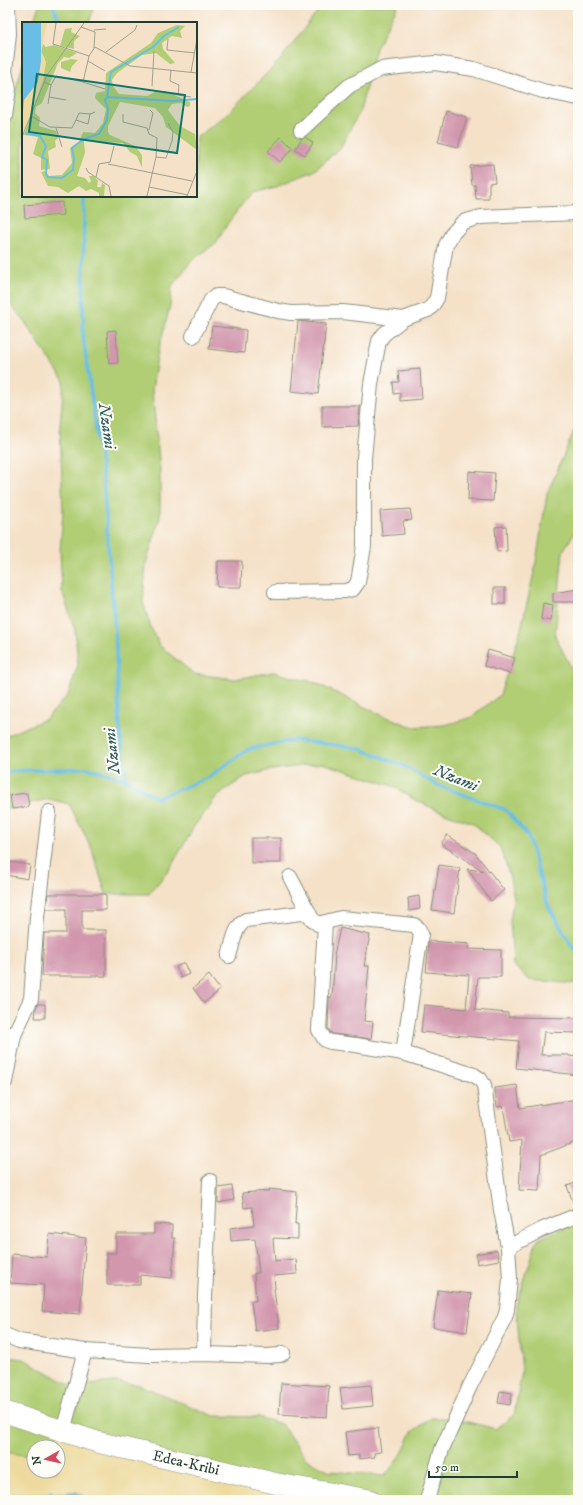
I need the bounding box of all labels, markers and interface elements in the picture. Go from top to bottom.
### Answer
inset map [22,22,197,197]
water label: Nzami [94,401,120,451]
water label: Nzami [100,726,124,776]
water label: Nzami [430,760,482,796]
north arrow [26,1439,66,1479]
street label: Edea-Kribi [151,1446,221,1480]
scale bar [429,1453,517,1479]
text: N [30,1455,45,1466]
text: 50 m [435,1460,459,1475]

